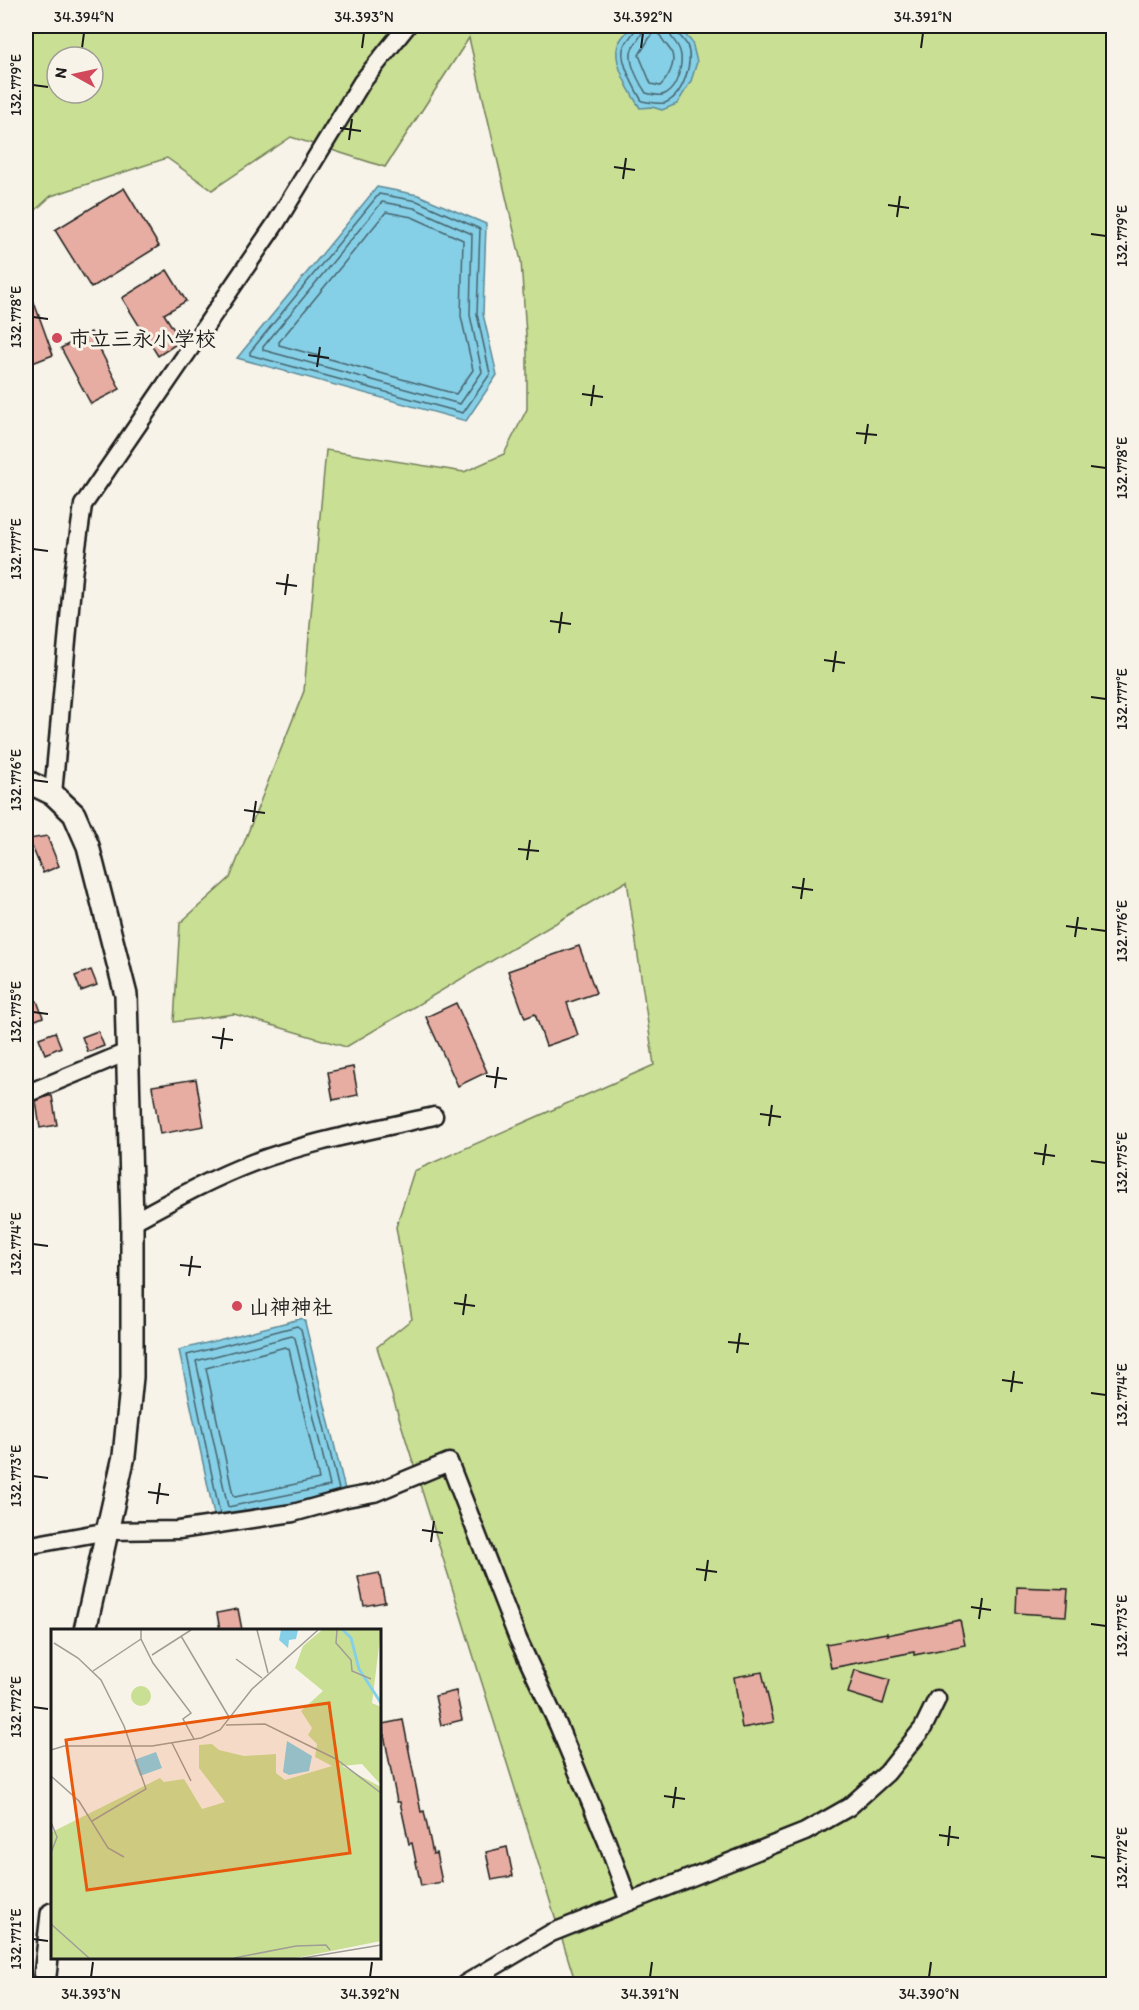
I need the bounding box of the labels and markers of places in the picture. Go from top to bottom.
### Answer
place label: 市立三永小学校 [69,326,216,351]
marker: 市立三永小学校 [50,331,64,345]
place label: 山神神社 [249,1294,333,1319]
marker: 山神神社 [230,1299,244,1313]

